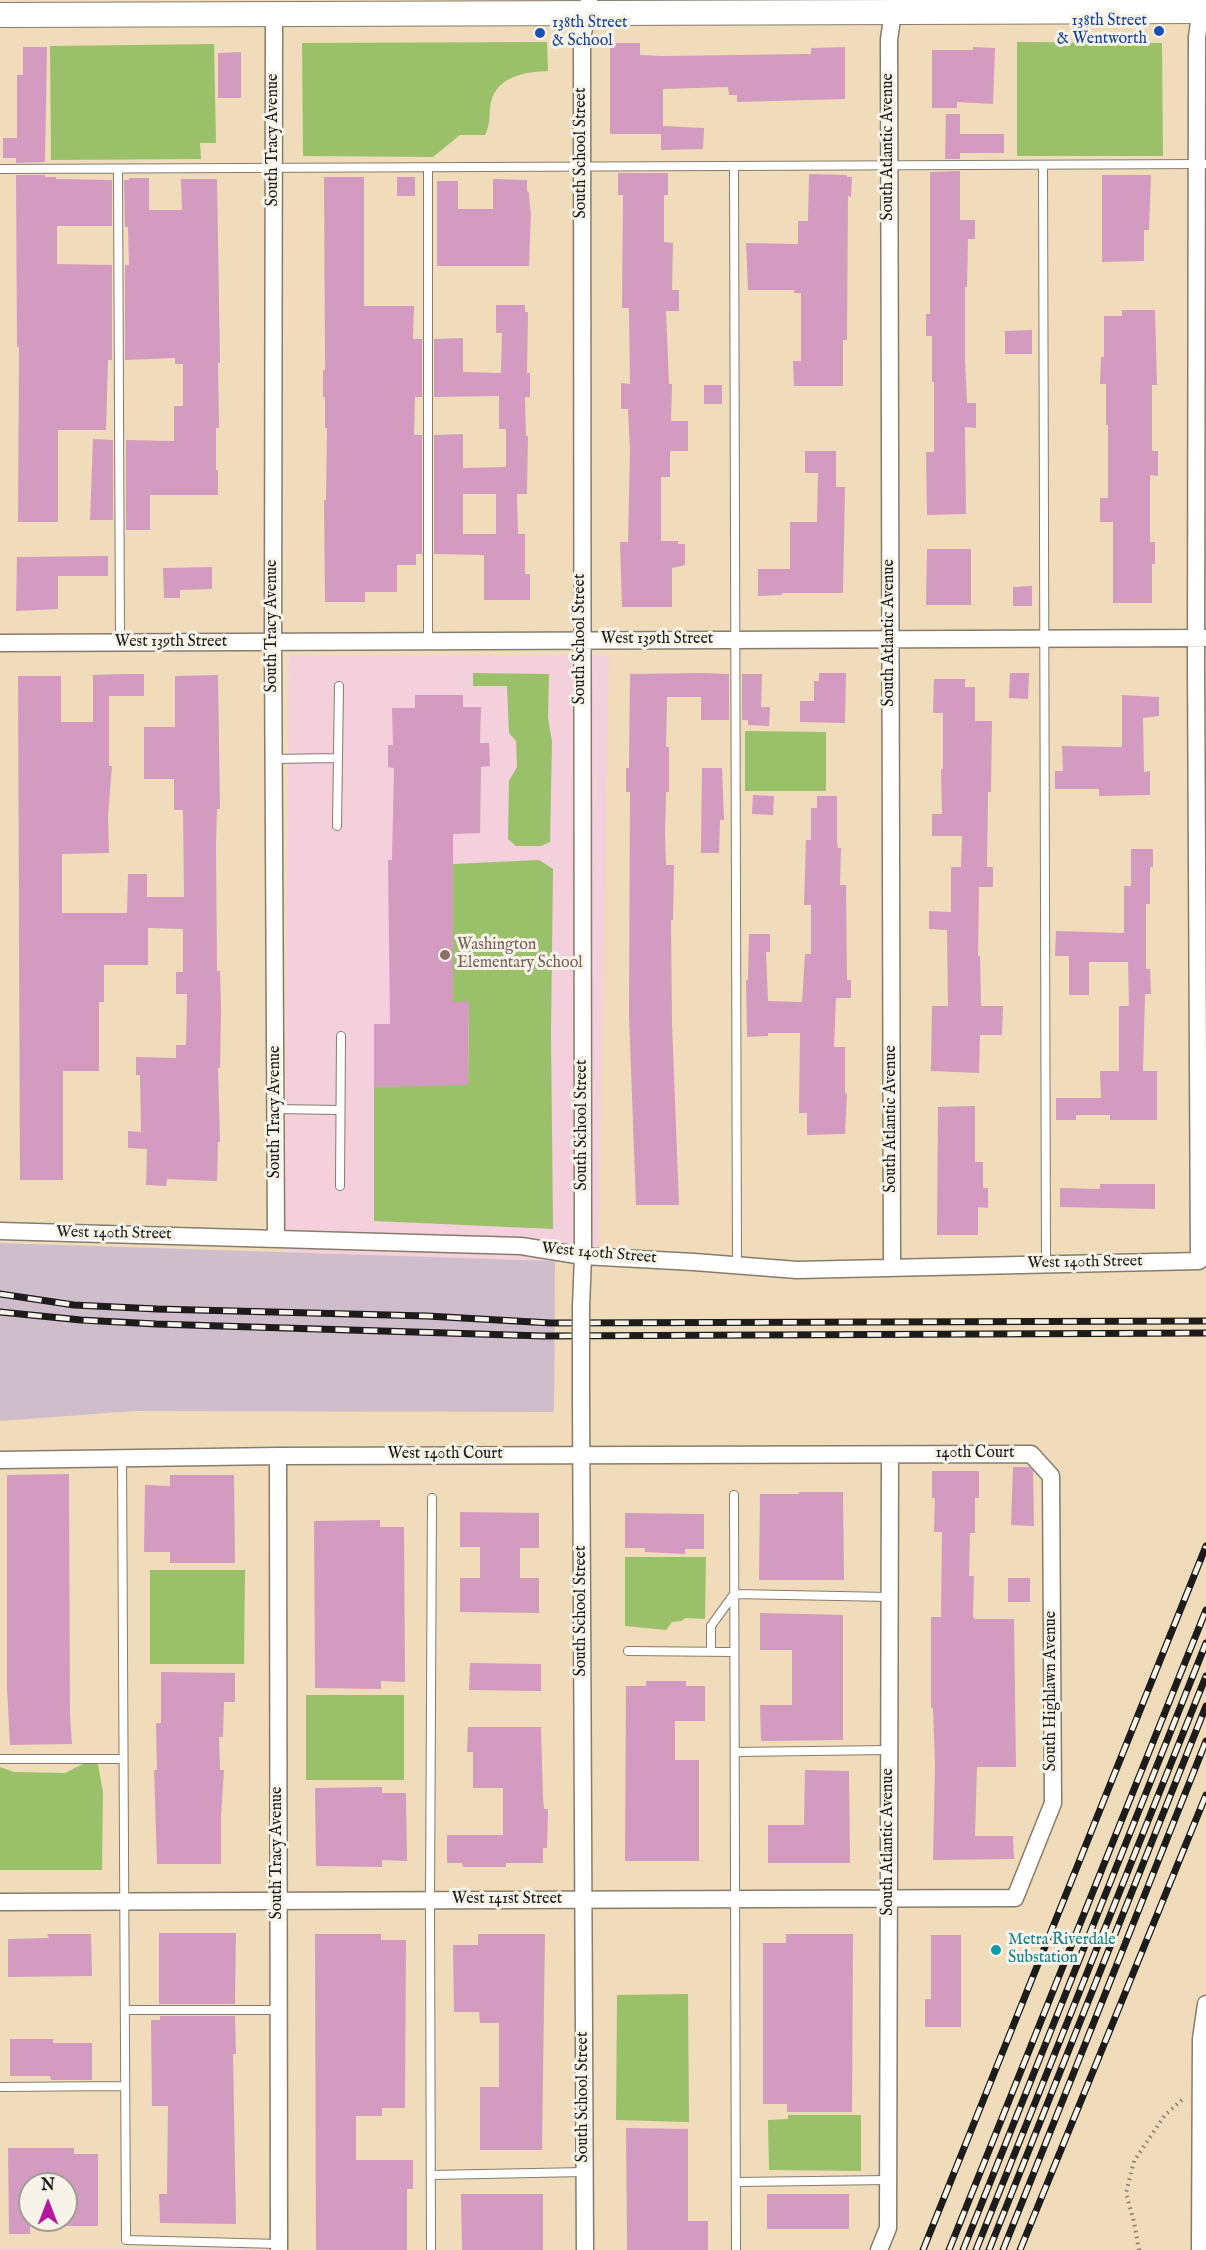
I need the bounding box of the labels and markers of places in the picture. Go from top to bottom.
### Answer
place label: 138th Street & Wentworth [1057,12,1147,50]
place label: 138th Street & School [552,14,627,52]
marker: 138th Street & Wentworth [1152,24,1166,38]
marker: 138th Street & School [533,26,547,40]
place label: Washington Elementary School [457,936,583,974]
marker: Washington Elementary School [438,948,452,962]
place label: Metra Riverdale Substation [1008,1931,1116,1969]
marker: Metra Riverdale Substation [989,1943,1003,1957]

